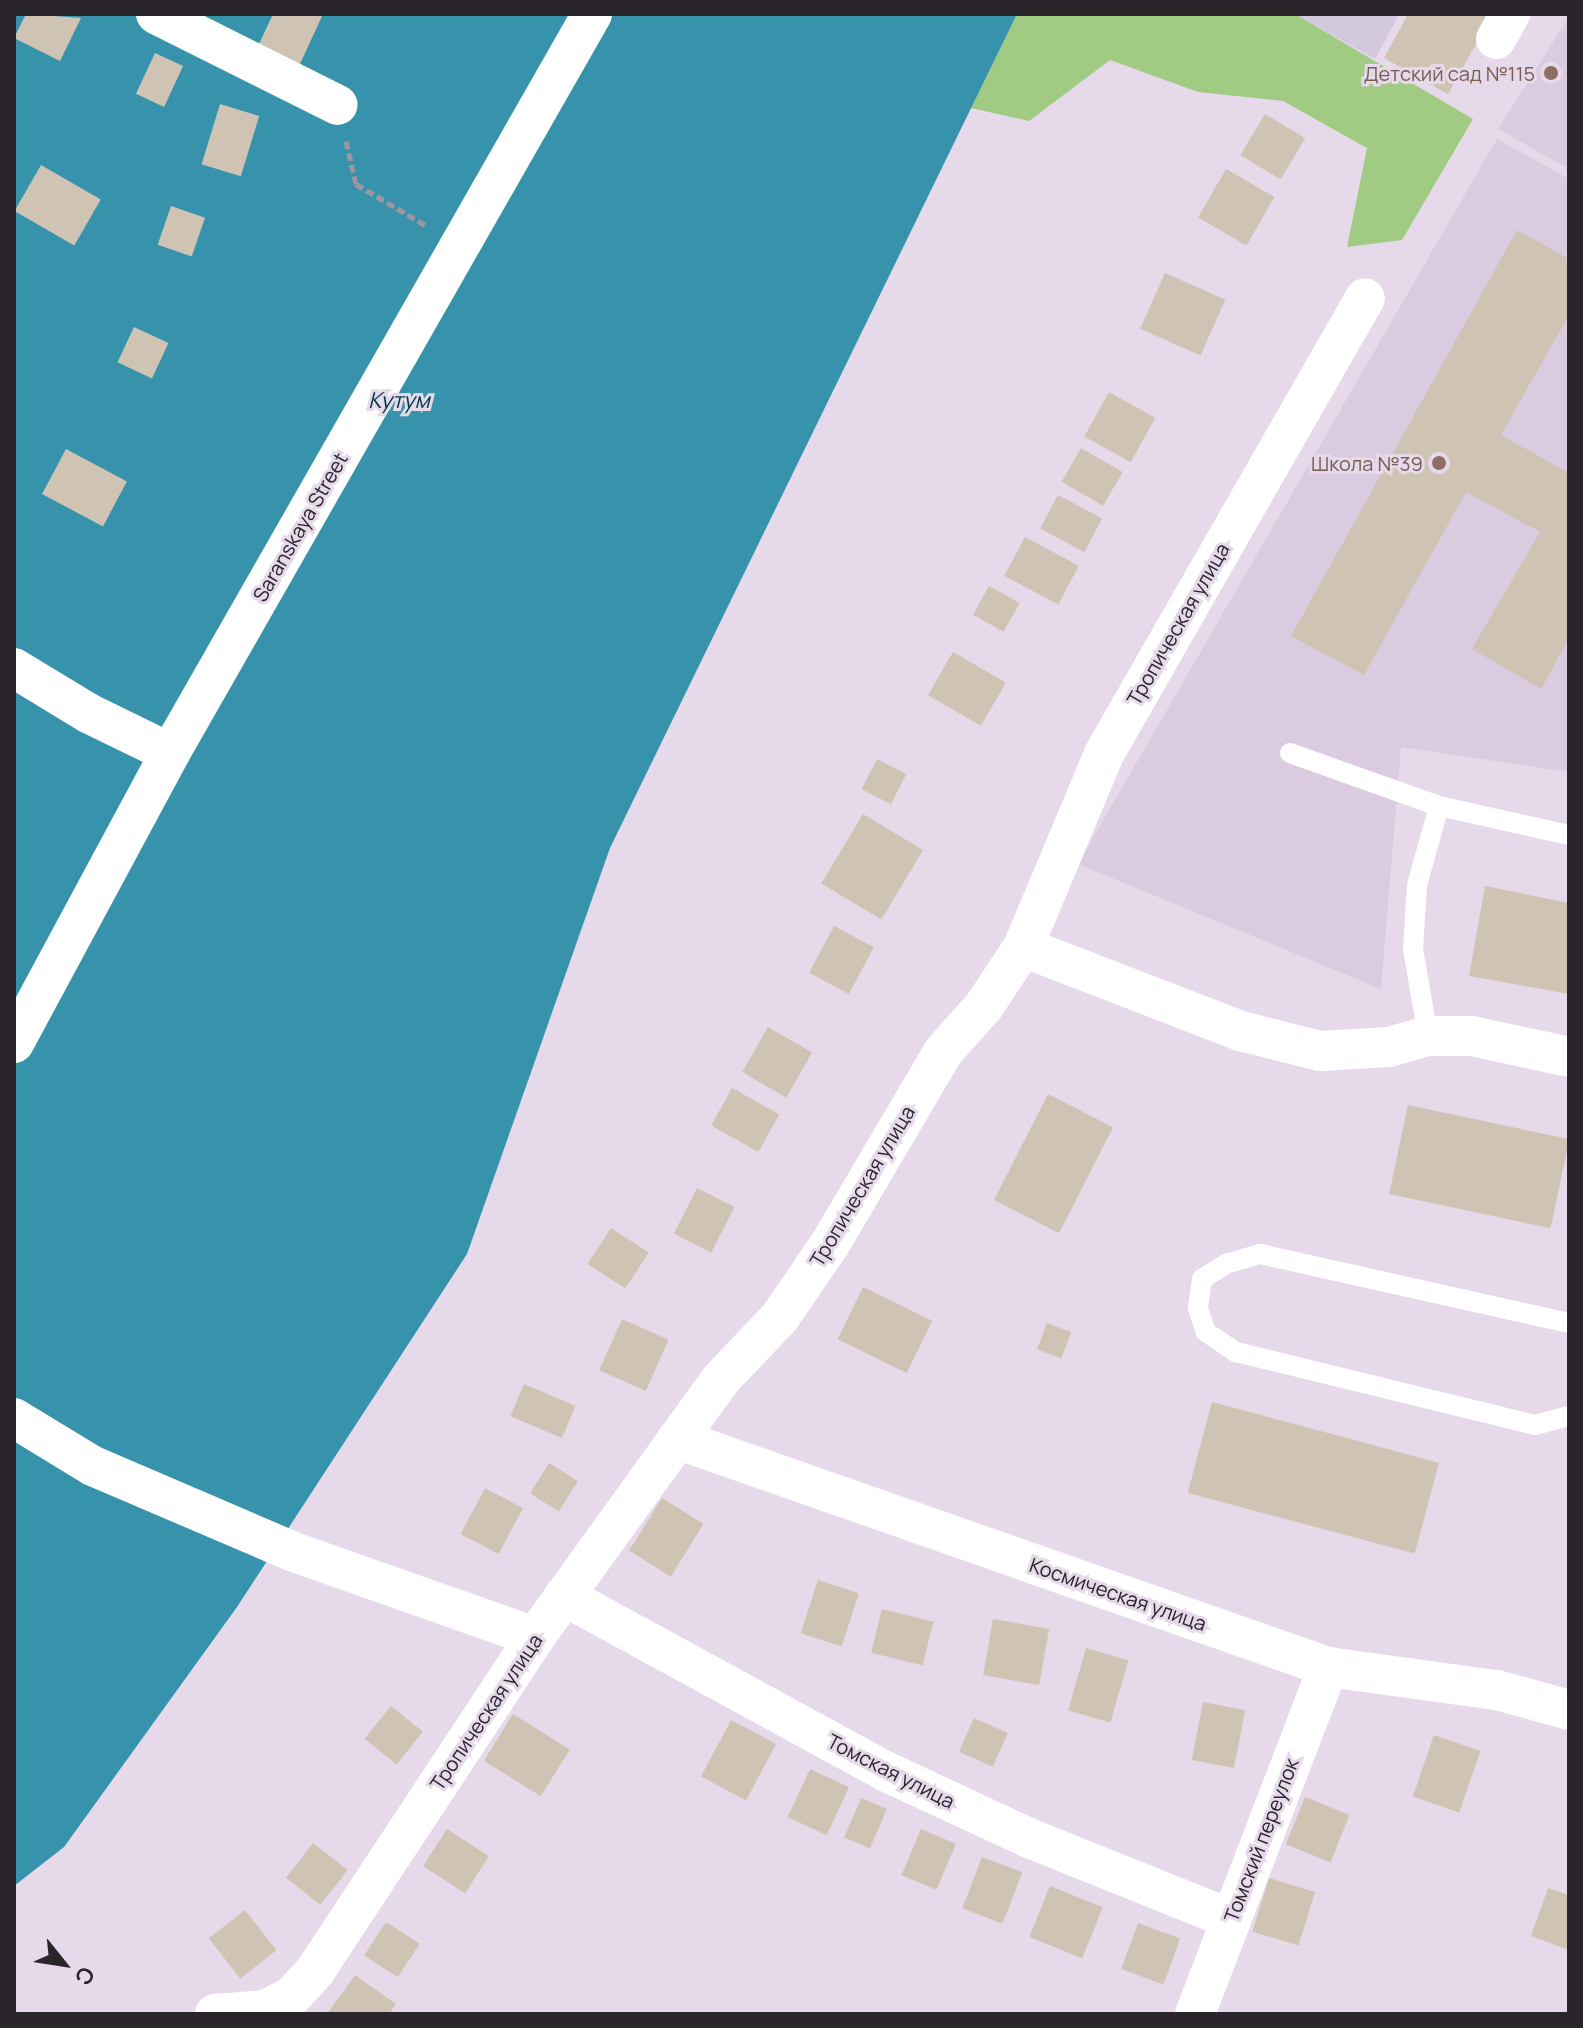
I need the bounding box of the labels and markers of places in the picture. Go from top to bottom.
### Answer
place label: Детский сад №115 [1364,61,1535,85]
marker: Детский сад №115 [1542,64,1560,82]
place label: Школа №39 [1311,451,1423,475]
marker: Школа №39 [1430,454,1448,472]

